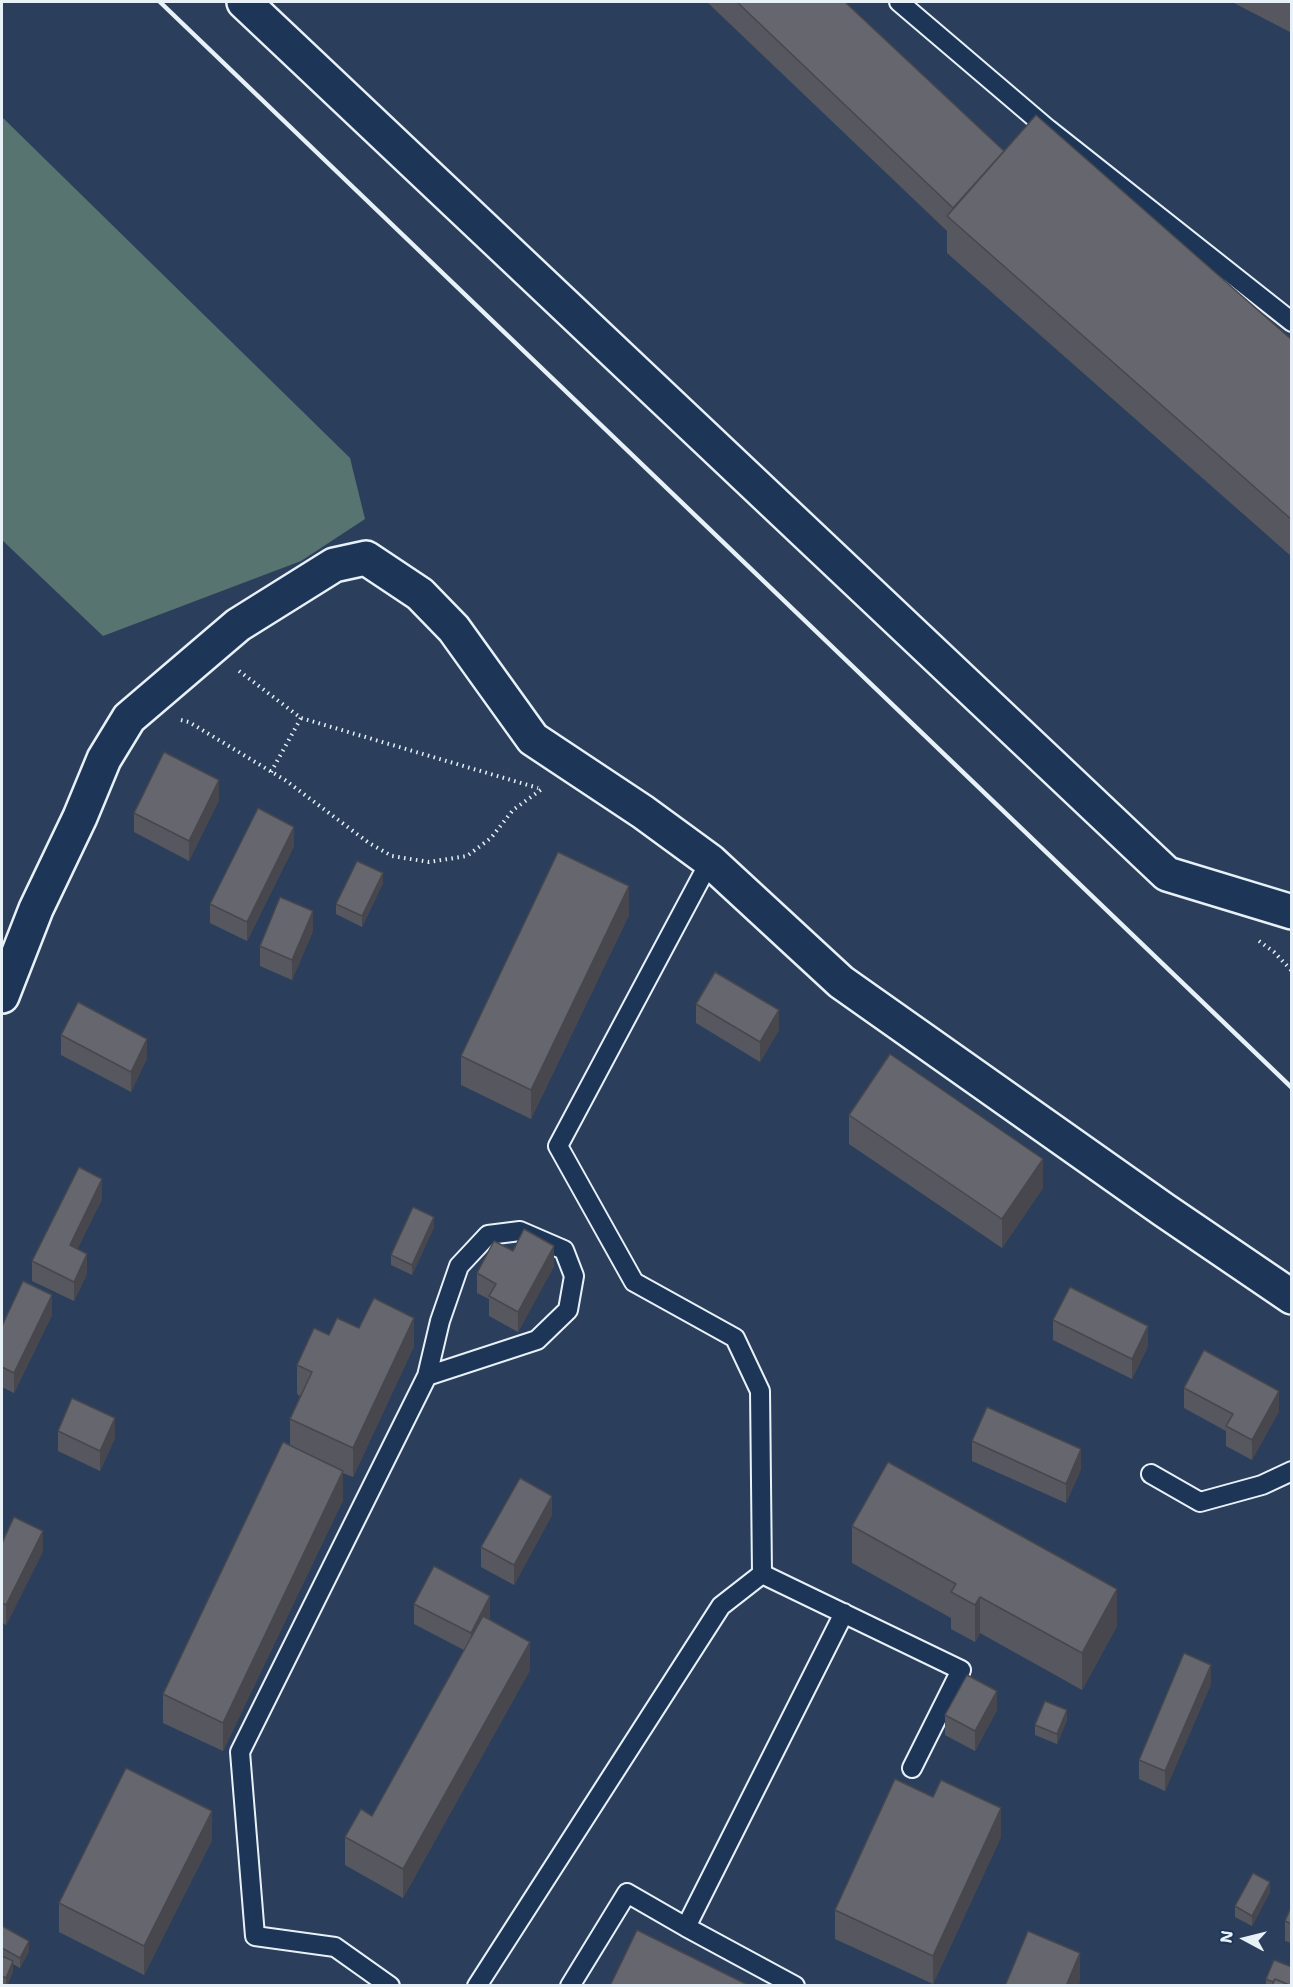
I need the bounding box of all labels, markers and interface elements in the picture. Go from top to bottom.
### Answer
north arrow [1215,1909,1275,1969]
text: N [1215,1929,1238,1944]

